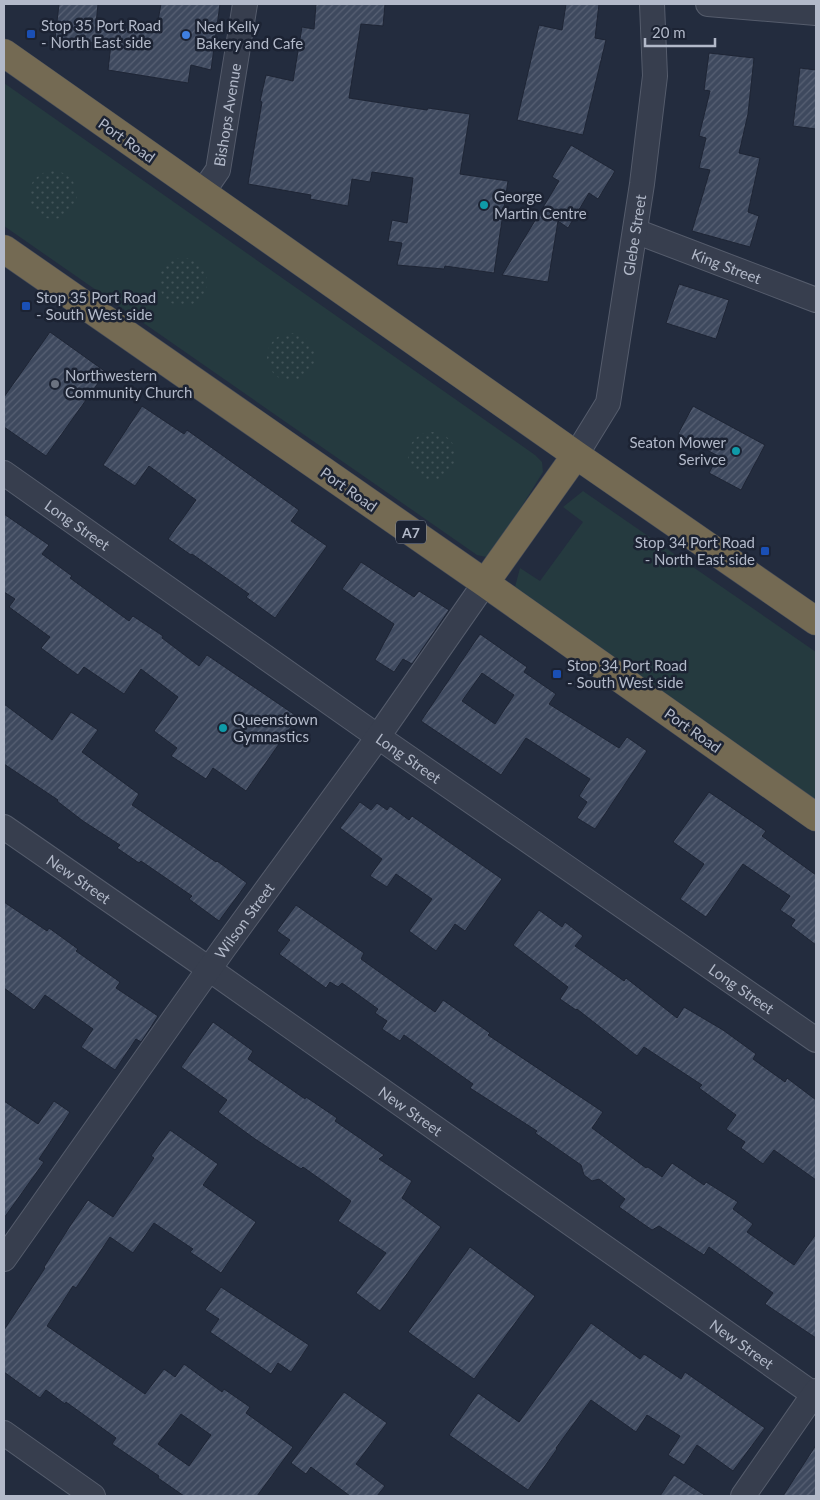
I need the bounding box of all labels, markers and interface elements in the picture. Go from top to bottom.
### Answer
scale bar [645,15,715,47]
place label: Stop 35 Port Road - North East side [41,16,161,51]
place label: Ned Kelly Bakery and Cafe [196,17,303,52]
text: 20 m [652,23,686,41]
marker: Stop 35 Port Road - North East side [25,28,37,40]
marker: Ned Kelly Bakery and Cafe [180,29,192,41]
street label: Bishops Avenue [210,62,244,168]
street label: Port Road [95,114,159,166]
place label: George Martin Centre [494,187,587,222]
street label: Glebe Street [619,193,649,277]
marker: George Martin Centre [478,199,490,211]
street label: King Street [689,244,765,288]
place label: Stop 35 Port Road - South West side [36,288,156,323]
marker: Stop 35 Port Road - South West side [20,300,32,312]
place label: Northwestern Community Church [65,366,192,401]
marker: Northwestern Community Church [49,378,61,390]
place label: Seaton Mower Serivce [629,433,727,468]
marker: Seaton Mower Serivce [730,445,742,457]
street label: Port Road [317,463,381,515]
street label: Long Street [42,496,114,554]
road number: A7 [396,520,426,544]
place label: Stop 34 Port Road - North East side [635,533,755,568]
marker: Stop 34 Port Road - North East side [759,545,771,557]
place label: Stop 34 Port Road - South West side [567,656,687,691]
marker: Stop 34 Port Road - South West side [551,668,563,680]
street label: Port Road [661,704,725,756]
place label: Queenstown Gymnastics [233,710,318,745]
marker: Queenstown Gymnastics [217,722,229,734]
street label: Long Street [373,729,445,787]
street label: New Street [43,850,115,908]
street label: Wilson Street [210,879,278,962]
street label: Long Street [706,960,778,1018]
street label: New Street [375,1082,447,1140]
street label: New Street [707,1315,778,1373]

